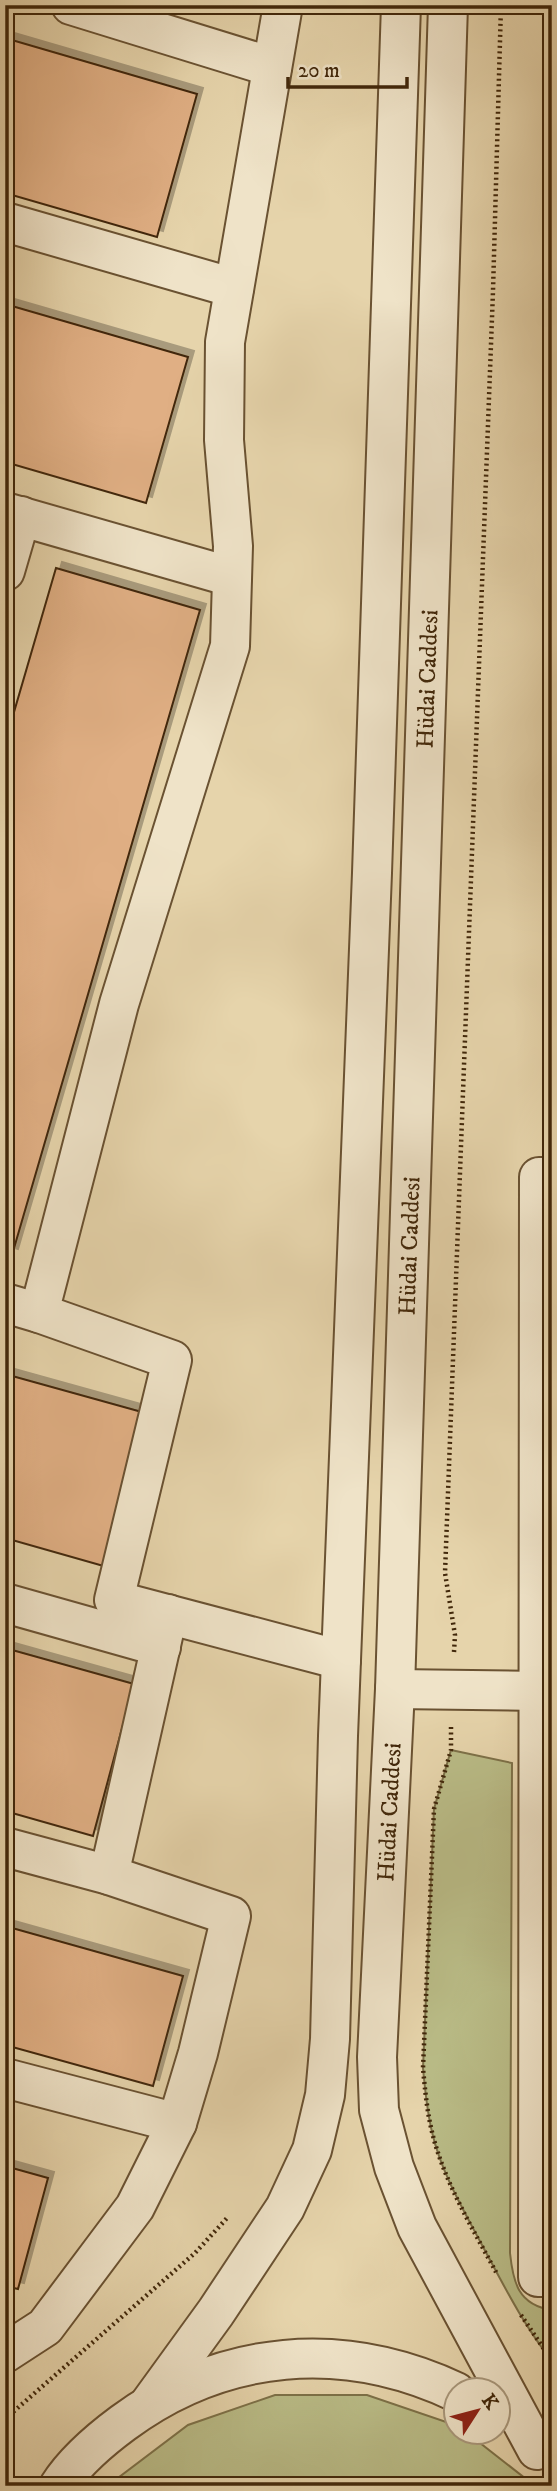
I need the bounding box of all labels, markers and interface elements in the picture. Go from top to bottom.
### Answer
scale bar [288,46,406,90]
text: 20 m [298,58,340,84]
street label: Hüdai Caddesi [411,609,445,749]
street label: Hüdai Caddesi [393,1176,427,1316]
street label: Hüdai Caddesi [371,1742,409,1882]
north arrow [442,2376,512,2446]
text: K [476,2390,503,2415]

